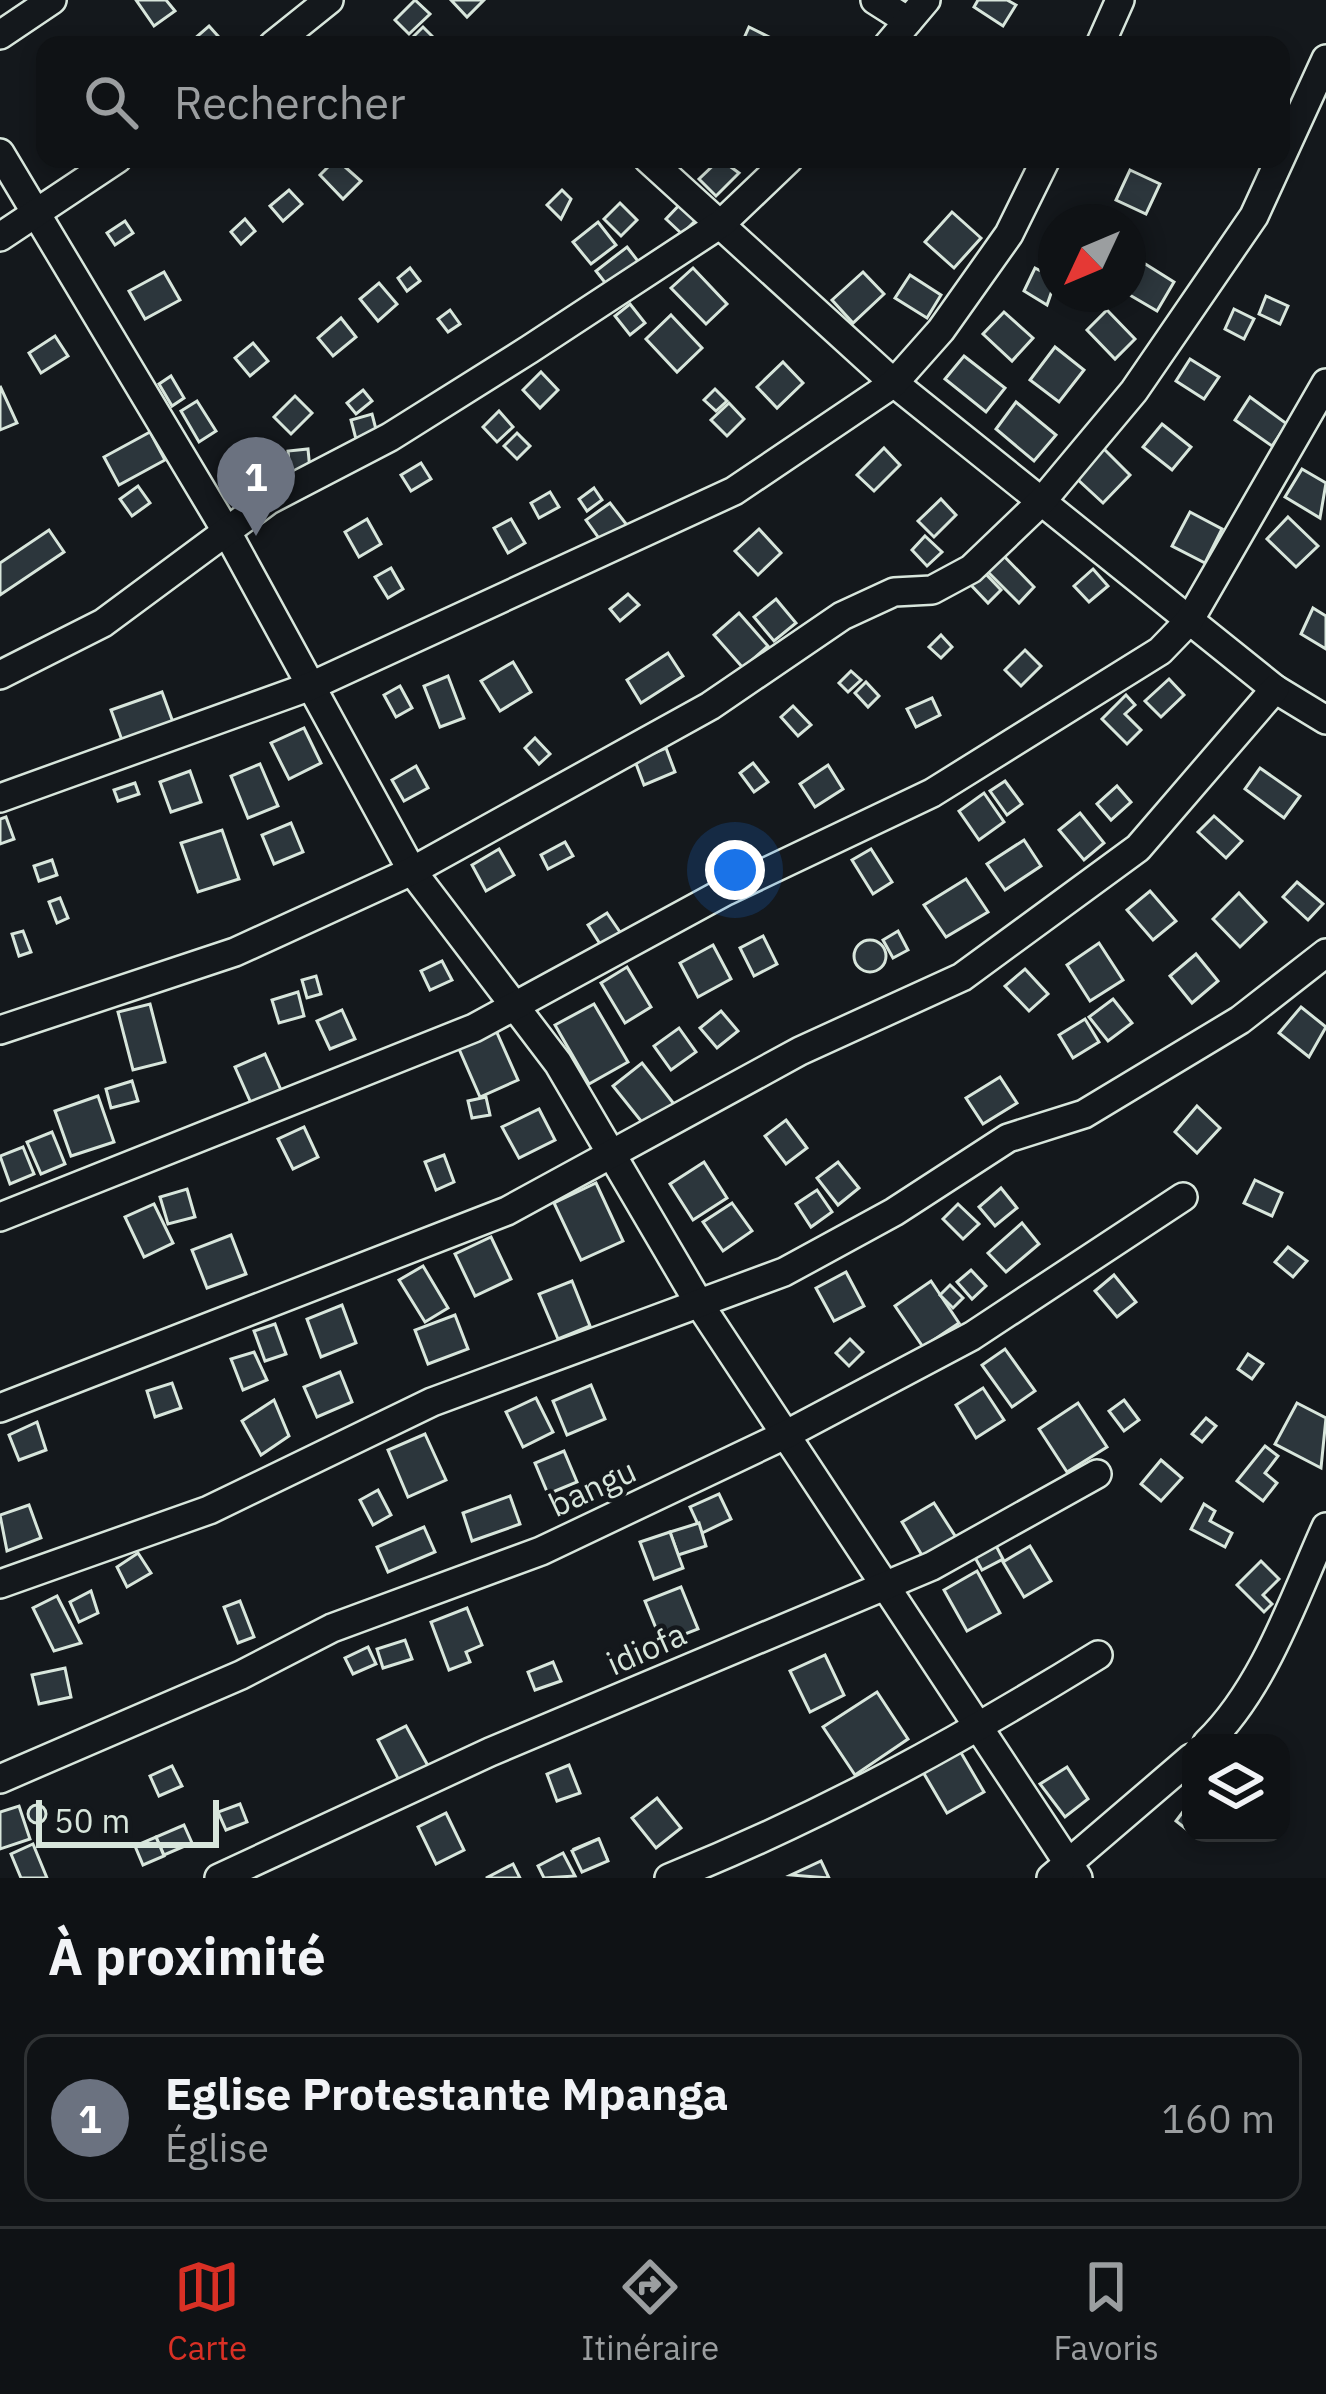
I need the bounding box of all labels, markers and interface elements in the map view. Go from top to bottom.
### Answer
search box [36,36,1290,168]
icon: search [78,69,144,135]
text: Rechercher [174,73,405,131]
north arrow [1038,204,1146,312]
pin: 1 [217,437,295,536]
your location [705,840,765,900]
street label: bangu [541,1448,643,1526]
street label: idiofa [600,1612,692,1684]
map controls [1182,1734,1290,1842]
button: layers [1182,1734,1290,1842]
scale bar [36,1794,219,1847]
text: 50 m [54,1799,130,1842]
text: À proximité [48,1923,326,1989]
text: Eglise Protestante Mpanga [165,2064,728,2122]
text: 1 [78,2093,102,2144]
text: 160 m [1162,2093,1275,2144]
text: Église [165,2122,269,2173]
tab: Carte [167,2254,247,2369]
tab: Itinéraire [581,2254,719,2369]
tab: Favoris [1053,2254,1159,2369]

